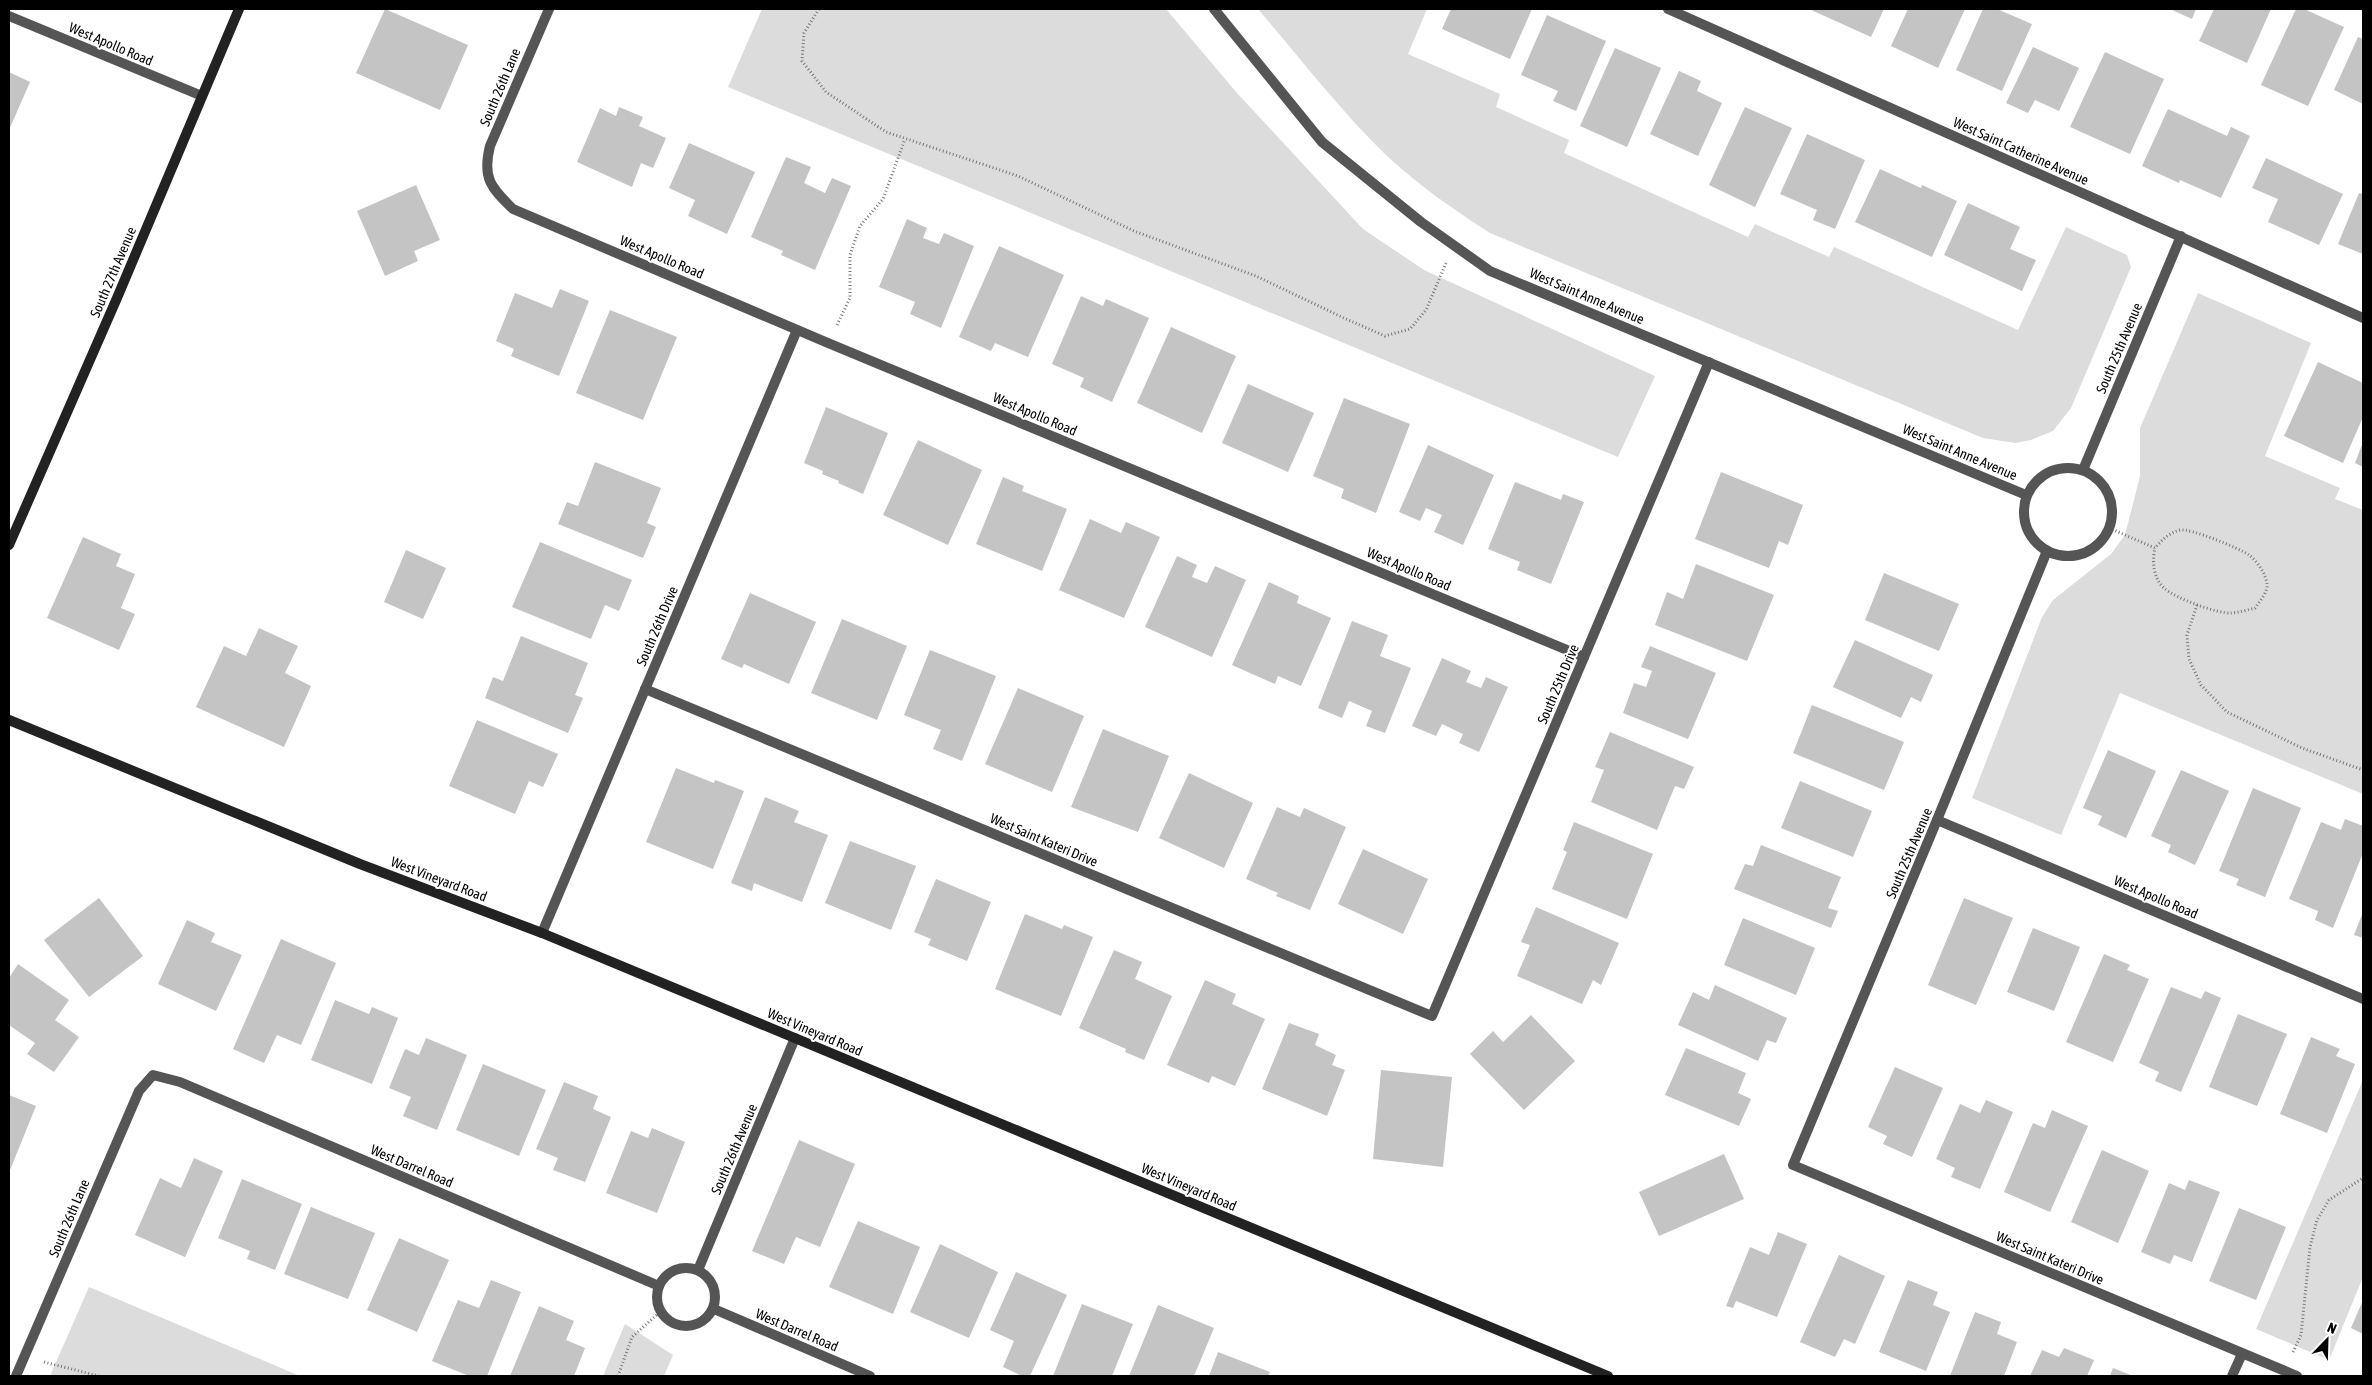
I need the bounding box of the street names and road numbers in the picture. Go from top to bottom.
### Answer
street label: West Apollo Road [67,19,155,69]
street label: South 26th Lane [476,46,524,128]
street label: West Saint Catherine Avenue [1951,114,2091,188]
street label: South 27th Avenue [87,224,139,320]
street label: West Apollo Road [618,232,706,282]
street label: West Saint Anne Avenue [1527,265,1647,327]
street label: South 25th Avenue [2093,300,2145,396]
street label: West Apollo Road [991,389,1079,439]
street label: West Saint Anne Avenue [1900,421,2020,483]
street label: West Apollo Road [1365,544,1453,594]
street label: South 26th Drive [633,584,681,668]
street label: South 25th Drive [1534,642,1582,726]
street label: South 25th Avenue [1883,805,1935,901]
street label: West Saint Kateri Drive [988,810,1100,870]
street label: West Vineyard Road [389,853,489,905]
street label: West Apollo Road [2112,872,2200,922]
street label: West Vineyard Road [765,1005,865,1059]
street label: South 26th Avenue [708,1101,760,1197]
street label: West Darrel Road [368,1141,456,1191]
street label: West Vineyard Road [1139,1160,1239,1214]
street label: South 26th Lane [45,1177,93,1259]
street label: West Saint Kateri Drive [1994,1228,2106,1288]
street label: West Darrel Road [753,1305,841,1355]

